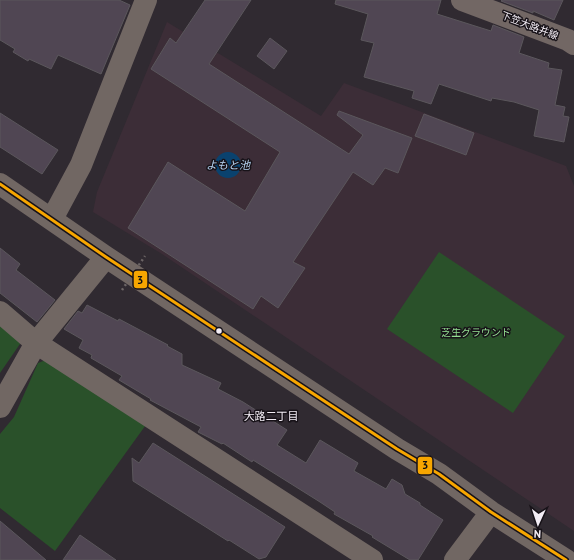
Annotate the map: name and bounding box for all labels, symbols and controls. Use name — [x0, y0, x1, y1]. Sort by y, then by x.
street label: 下笠大路井線 — [499, 9, 560, 42]
water label: よもと池 — [206, 158, 251, 172]
line badge: 3 — [133, 270, 148, 289]
text: 3 — [137, 273, 143, 287]
unlabelled marker — [214, 326, 224, 336]
park label: 芝生グラウンド — [441, 326, 511, 339]
district label: 大路二丁目 — [244, 409, 299, 423]
line badge: 3 — [417, 456, 433, 475]
text: 3 — [422, 458, 428, 472]
north arrow — [518, 504, 558, 544]
text: N — [533, 527, 541, 541]

